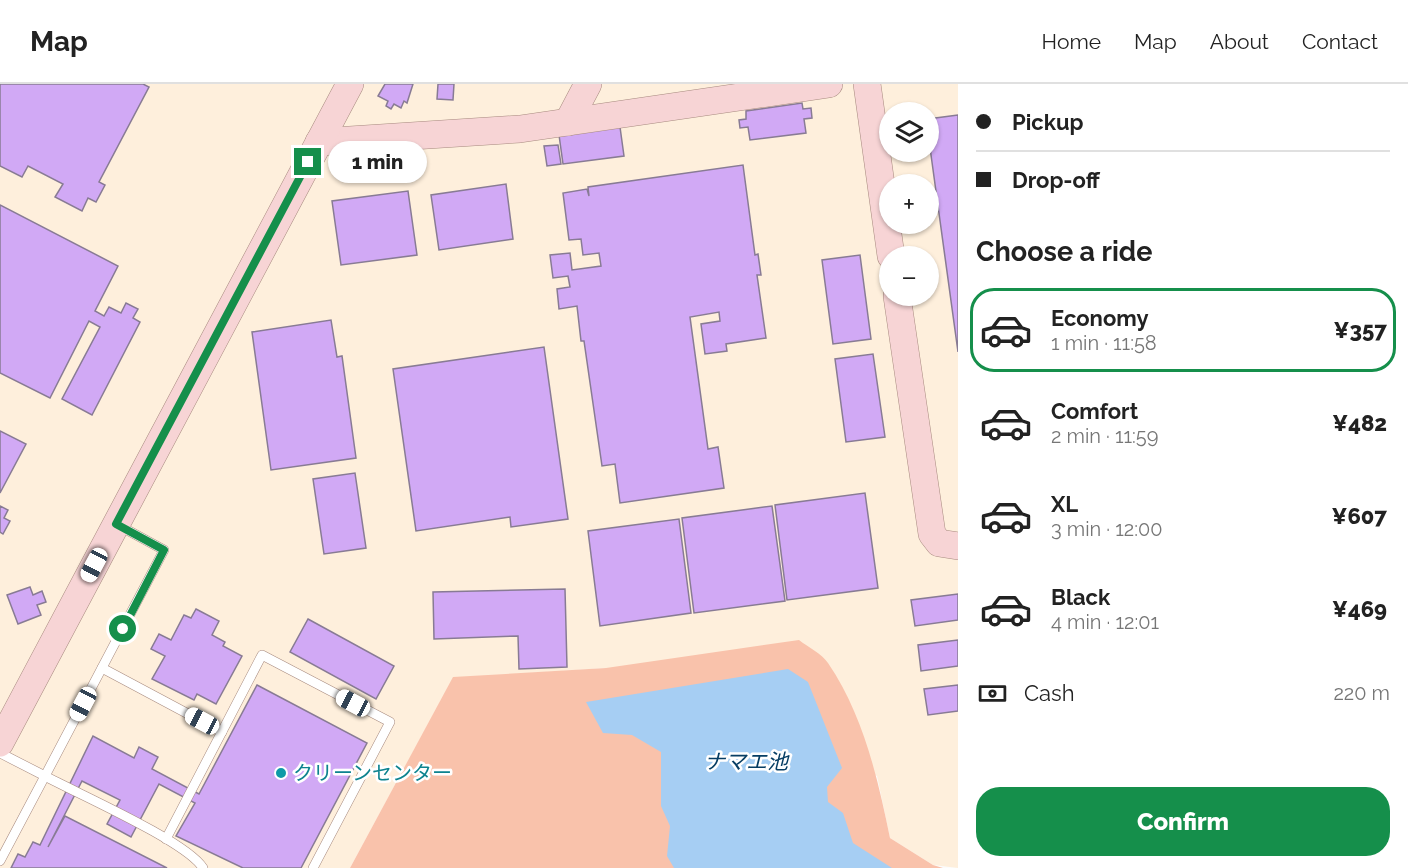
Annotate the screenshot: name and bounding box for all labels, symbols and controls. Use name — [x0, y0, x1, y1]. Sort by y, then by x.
text: Map — [30, 25, 88, 58]
text: Home — [1042, 29, 1101, 54]
text: Map — [1134, 29, 1177, 54]
text: About — [1210, 29, 1269, 54]
text: Contact — [1302, 29, 1378, 54]
map controls — [879, 102, 939, 306]
button: layers — [879, 102, 939, 162]
text: Pickup — [1012, 109, 1084, 135]
callout: 1 min — [329, 141, 428, 183]
route end — [294, 148, 321, 175]
text: 1 min — [352, 150, 403, 174]
text: Drop-off — [1012, 167, 1100, 193]
button: + — [879, 174, 939, 234]
text: Choose a ride — [976, 236, 1152, 267]
button: − — [879, 246, 939, 306]
icon: car — [979, 303, 1033, 357]
text: Economy — [1051, 305, 1149, 331]
text: ¥357 — [1334, 317, 1387, 343]
text: 1 min · 11:58 — [1051, 331, 1157, 355]
icon: car — [979, 396, 1033, 450]
text: Comfort — [1051, 398, 1138, 424]
text: ¥482 — [1332, 410, 1387, 436]
text: 2 min · 11:59 — [1051, 424, 1158, 448]
icon: car — [979, 489, 1033, 543]
text: XL — [1051, 491, 1078, 517]
text: ¥607 — [1331, 503, 1387, 529]
text: 3 min · 12:00 — [1051, 517, 1162, 541]
car — [78, 545, 110, 585]
icon: car — [979, 582, 1033, 636]
text: Black — [1051, 584, 1110, 610]
text: ¥469 — [1332, 596, 1387, 622]
text: 4 min · 12:01 — [1051, 610, 1159, 634]
route start — [109, 615, 136, 642]
icon: cash — [976, 677, 1009, 710]
text: Cash — [1024, 680, 1075, 706]
text: 220 m — [1333, 681, 1390, 705]
car — [67, 684, 99, 724]
car — [333, 687, 373, 719]
car — [182, 705, 222, 737]
water label: ナマエ池 — [704, 749, 790, 774]
place label: クリーンセンター — [293, 761, 452, 785]
marker: クリーンセンター — [274, 766, 288, 780]
button: Confirm — [976, 787, 1390, 856]

